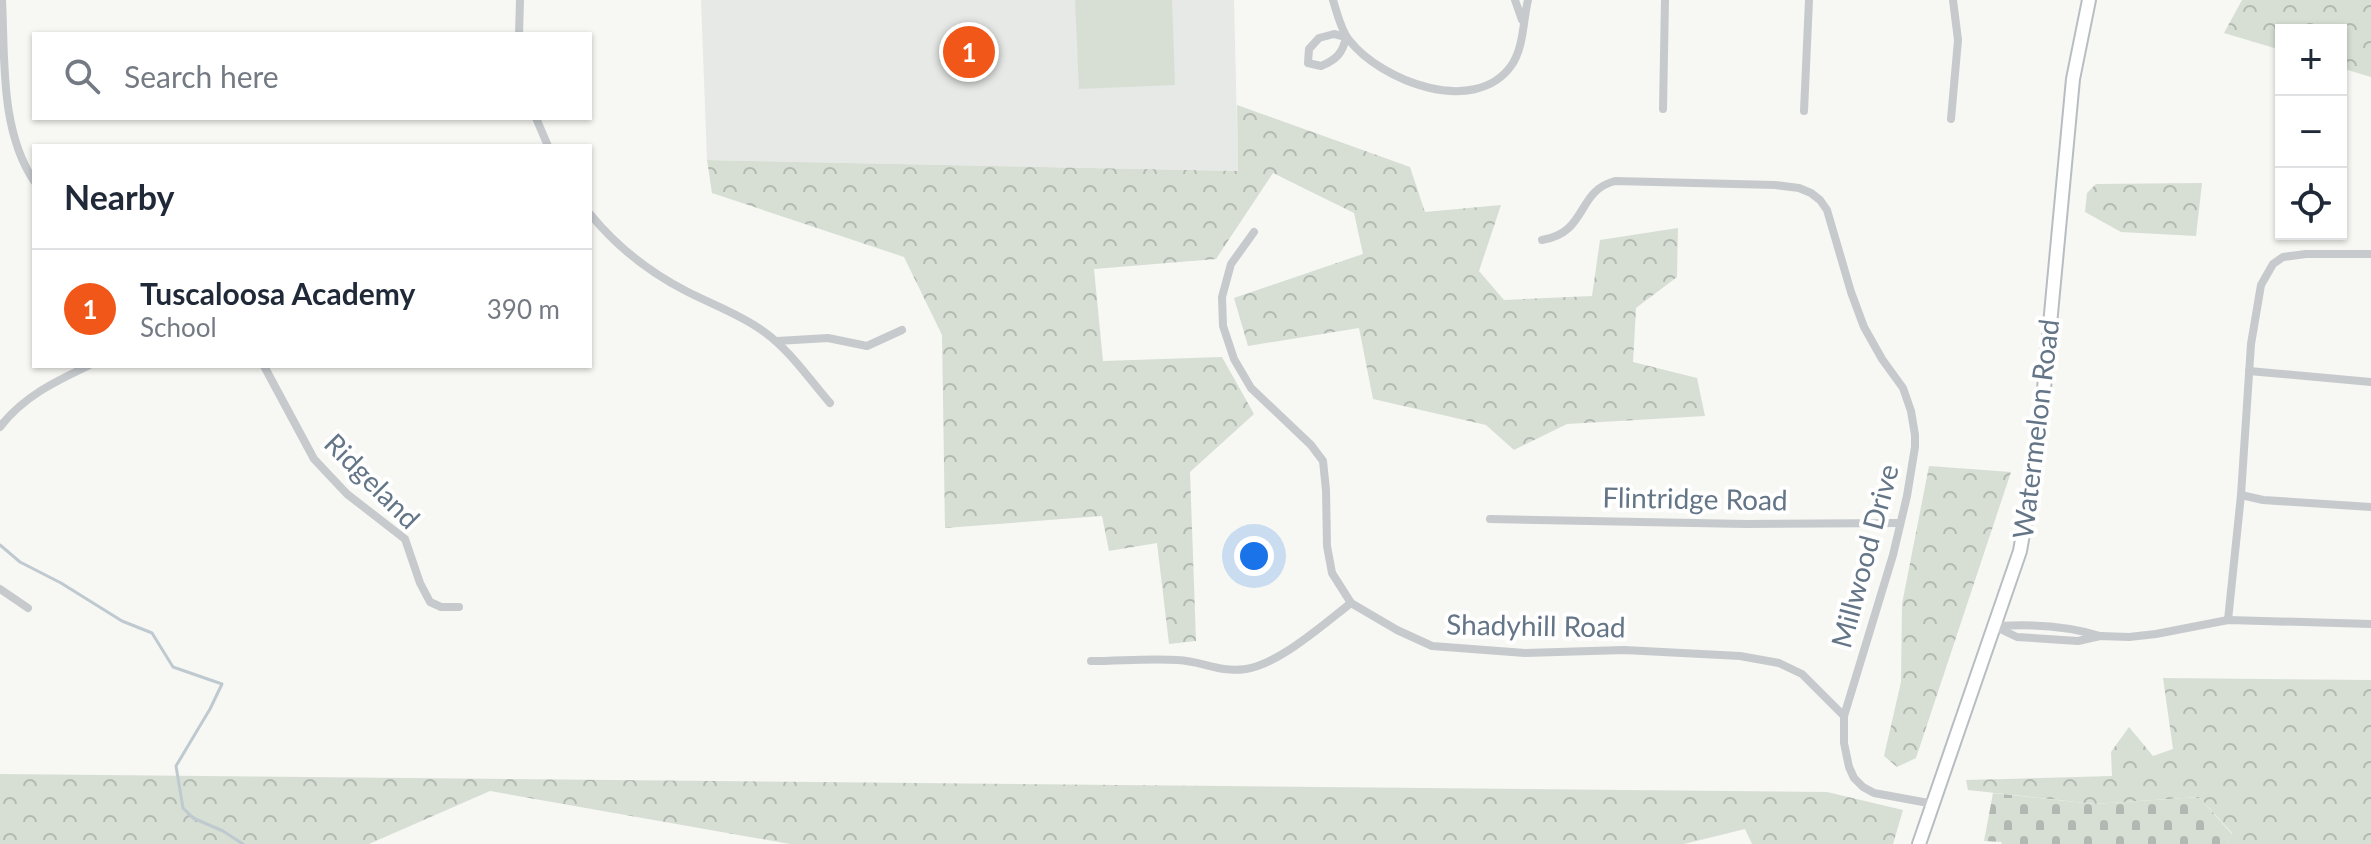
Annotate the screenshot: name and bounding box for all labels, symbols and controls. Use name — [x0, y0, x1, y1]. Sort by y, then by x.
pin: 1 — [943, 22, 995, 82]
map controls — [2275, 24, 2347, 240]
button: + — [2275, 24, 2347, 96]
search box — [32, 32, 592, 120]
icon: search — [60, 54, 104, 98]
text: Search here — [124, 58, 279, 94]
button: − — [2275, 96, 2347, 168]
button: locate — [2275, 168, 2347, 240]
text: Nearby — [64, 176, 175, 217]
text: Tuscaloosa Academy — [140, 275, 415, 311]
text: 1 — [82, 293, 98, 325]
text: 390 m — [487, 293, 560, 325]
text: School — [140, 311, 217, 343]
street label: Watermelon Road — [2005, 317, 2065, 541]
street label: Ridgeland — [318, 426, 427, 535]
street label: Millwood Drive — [1823, 460, 1905, 651]
street label: Flintridge Road — [1602, 479, 1788, 517]
your location — [1234, 536, 1274, 576]
street label: Shadyhill Road — [1446, 606, 1626, 644]

